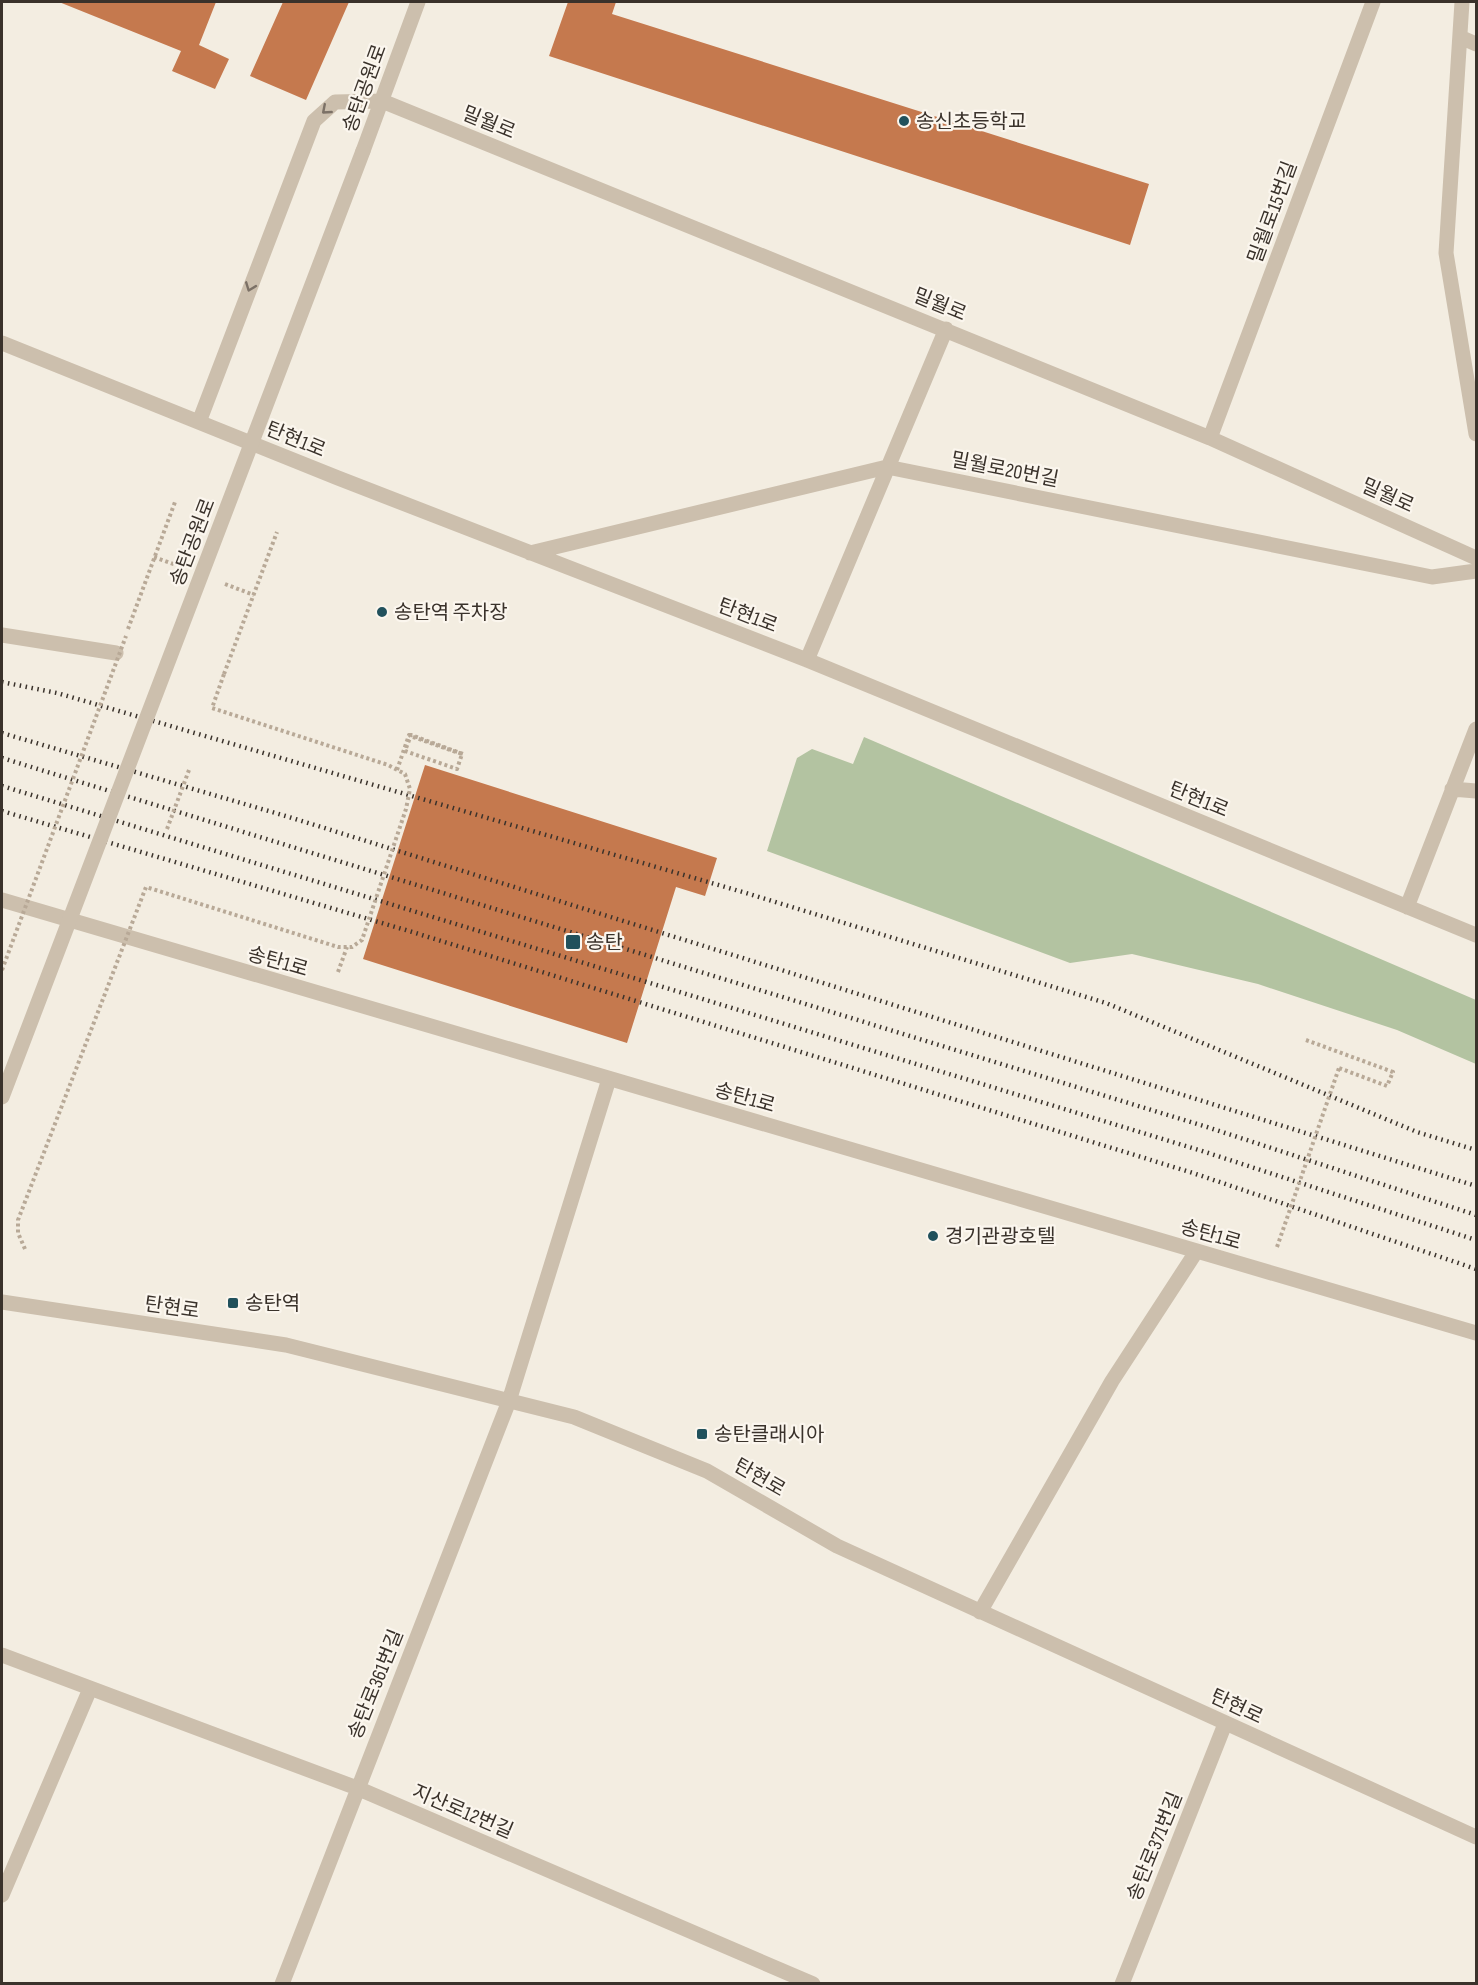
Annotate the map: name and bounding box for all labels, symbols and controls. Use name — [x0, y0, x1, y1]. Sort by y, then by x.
street label: 송탄공원로 — [338, 41, 392, 136]
street label: 밀월로 — [459, 101, 519, 144]
one-way arrow — [322, 102, 333, 113]
place label: 송신초등학교 — [916, 110, 1026, 134]
marker: 송신초등학교 — [897, 114, 911, 128]
street label: 밀월로15번길 — [1243, 158, 1303, 267]
one-way arrow — [245, 281, 257, 292]
street label: 밀월로 — [910, 283, 970, 326]
street label: 탄현1로 — [262, 417, 329, 463]
street label: 밀월로20번길 — [949, 448, 1061, 492]
street label: 밀월로 — [1357, 474, 1418, 518]
street label: 송탄공원로 — [165, 495, 221, 590]
street label: 탄현1로 — [714, 594, 781, 638]
place label: 송탄역 주차장 — [394, 601, 508, 625]
marker: 송탄역 주차장 — [375, 605, 389, 619]
street label: 탄현1로 — [1165, 777, 1232, 823]
place label: 송탄 — [586, 931, 623, 955]
marker: 송탄 — [564, 933, 582, 951]
street label: 송탄1로 — [245, 942, 311, 982]
street label: 송탄1로 — [712, 1078, 778, 1118]
street label: 송탄1로 — [1178, 1215, 1244, 1255]
place label: 경기관광호텔 — [945, 1225, 1055, 1249]
marker: 경기관광호텔 — [926, 1229, 940, 1243]
street label: 탄현로 — [143, 1292, 201, 1324]
place label: 송탄역 — [245, 1292, 300, 1316]
marker: 송탄역 — [226, 1296, 240, 1310]
place label: 송탄클래시아 — [714, 1423, 824, 1447]
marker: 송탄클래시아 — [695, 1427, 709, 1441]
street label: 탄현로 — [730, 1454, 789, 1502]
street label: 송탄로361번길 — [343, 1626, 409, 1743]
street label: 탄현로 — [1206, 1684, 1267, 1729]
street label: 지산로12번길 — [408, 1780, 517, 1844]
street label: 송탄로371번길 — [1122, 1788, 1188, 1904]

